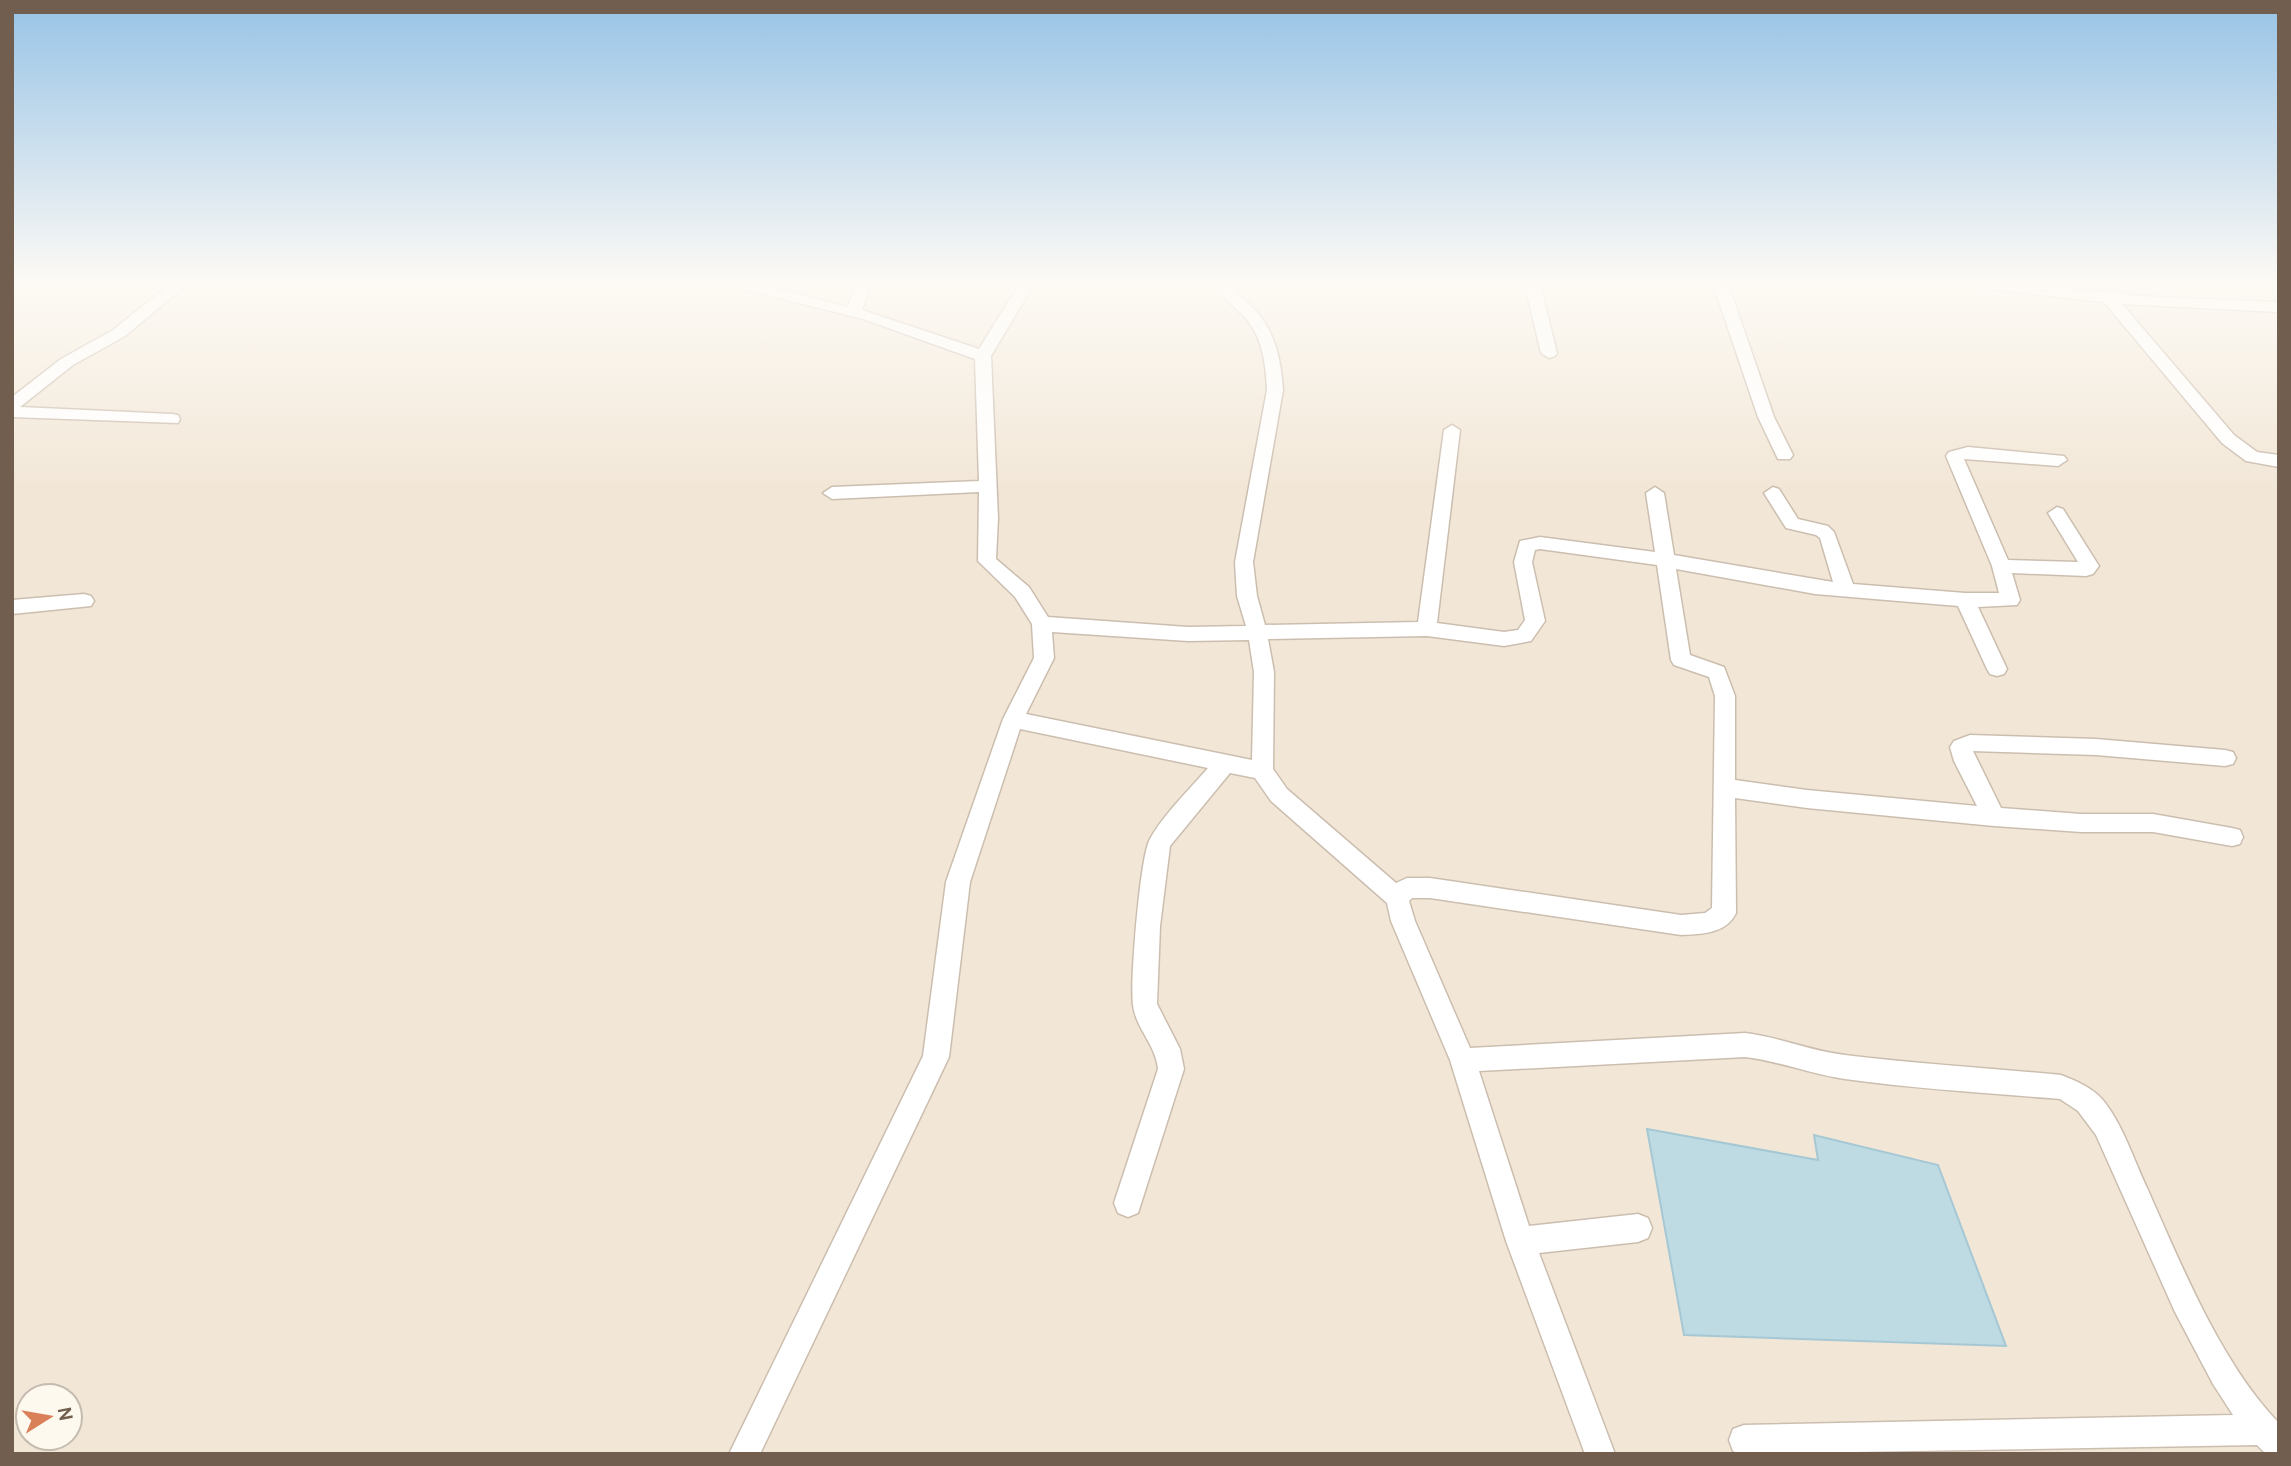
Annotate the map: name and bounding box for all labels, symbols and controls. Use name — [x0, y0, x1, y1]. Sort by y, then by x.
north arrow — [14, 1382, 84, 1452]
text: N — [53, 1405, 78, 1423]

